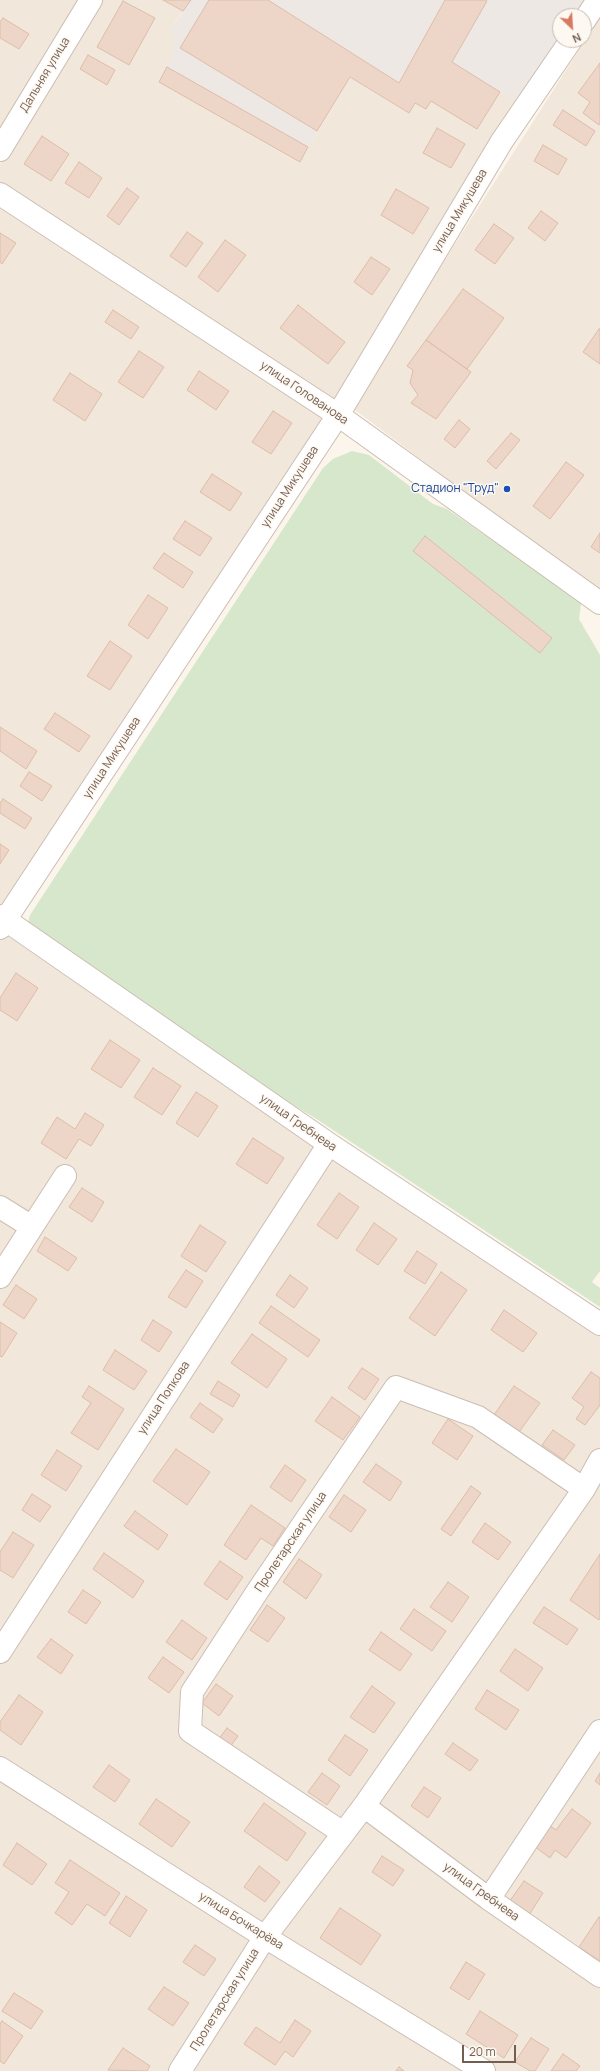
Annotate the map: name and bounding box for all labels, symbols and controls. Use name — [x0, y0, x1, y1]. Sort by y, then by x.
north arrow — [552, 8, 592, 48]
text: N — [570, 30, 584, 47]
street label: Дальняя улица — [17, 35, 73, 115]
street label: улица Микушева — [429, 167, 491, 255]
street label: улица Голованова — [257, 358, 351, 428]
street label: улица Микушева — [258, 443, 322, 531]
place label: Стадион "Труд" — [411, 482, 499, 496]
marker: Стадион "Труд" — [502, 484, 512, 494]
street label: улица Микушева — [80, 714, 144, 802]
street label: улица Гребнева — [257, 1091, 339, 1155]
street label: улица Попкова — [135, 1359, 193, 1437]
street label: Пролетарская улица — [252, 1489, 330, 1595]
street label: улица Гребнева — [440, 1860, 522, 1924]
street label: улица Бочкарёва — [196, 1889, 286, 1953]
street label: Пролетарская улица — [188, 1946, 262, 2054]
scale bar — [464, 2037, 518, 2063]
text: 20 m — [469, 2043, 496, 2060]

